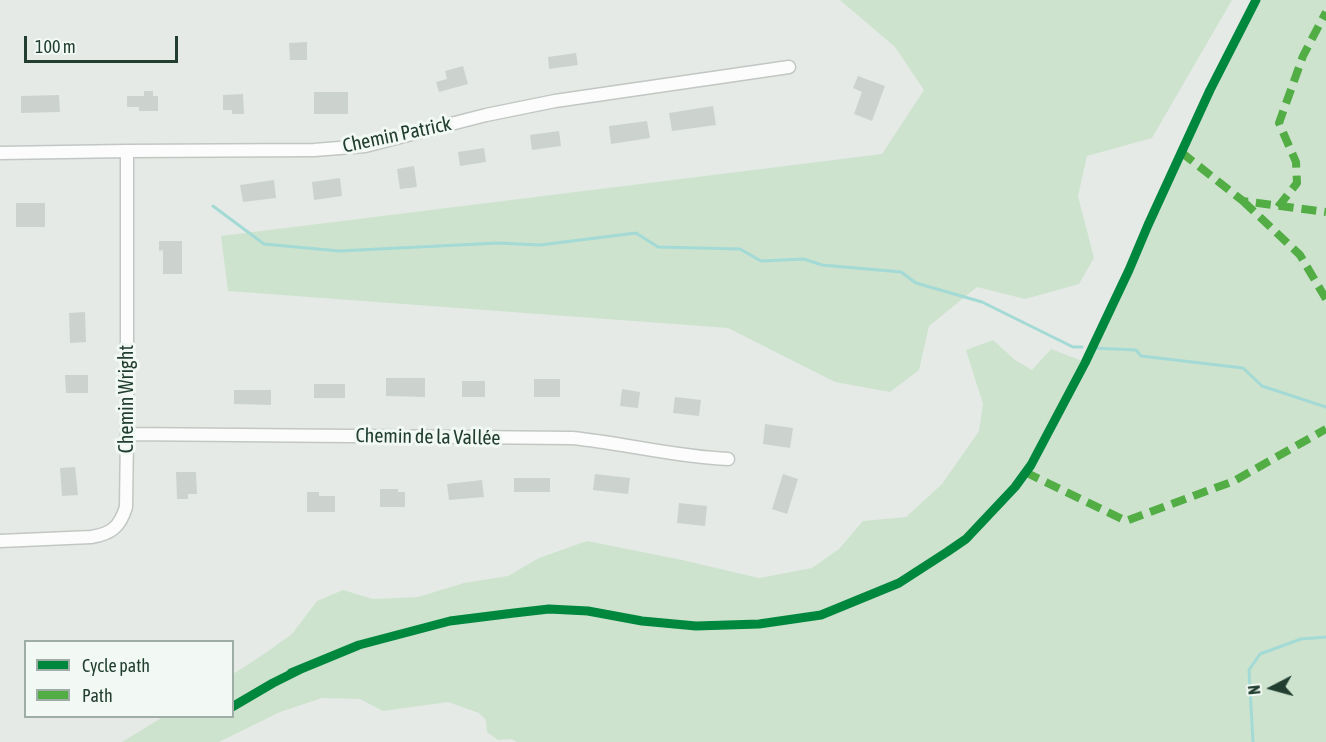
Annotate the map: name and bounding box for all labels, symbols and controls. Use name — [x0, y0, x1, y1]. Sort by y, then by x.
scale bar — [27, 24, 182, 62]
text: 100 m — [35, 36, 76, 57]
street label: Chemin Patrick — [341, 112, 453, 158]
street label: Chemin Wright — [115, 345, 139, 453]
street label: Chemin de la Vallée — [355, 424, 501, 450]
legend — [24, 640, 234, 718]
text: Cycle path — [82, 655, 150, 676]
north arrow — [1242, 658, 1302, 718]
text: N — [1245, 684, 1264, 696]
text: Path — [82, 685, 113, 706]

